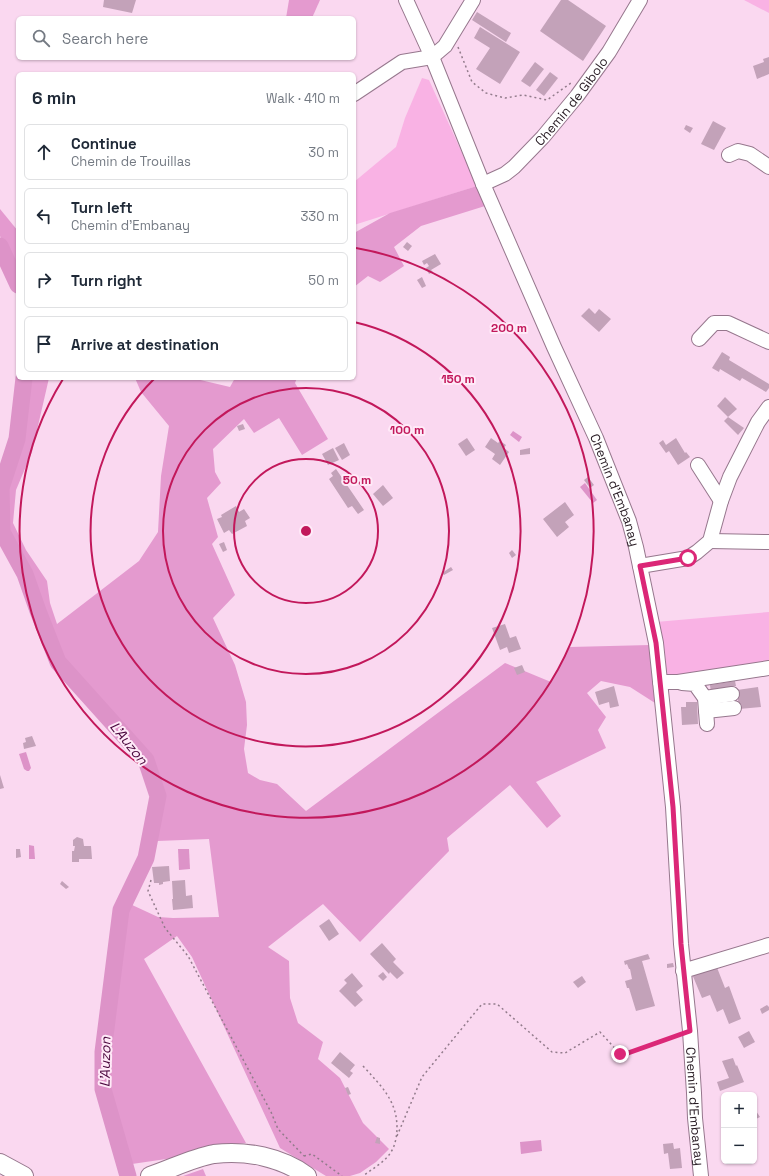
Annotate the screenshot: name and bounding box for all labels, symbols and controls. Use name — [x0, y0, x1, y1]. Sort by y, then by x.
search box — [16, 16, 356, 60]
icon: search — [30, 27, 52, 49]
text: Search here — [62, 29, 148, 48]
street label: Chemin de Gibolo — [531, 53, 611, 149]
text: 6 min — [32, 87, 76, 109]
text: Walk · 410 m — [266, 90, 340, 107]
text: Continue — [71, 134, 137, 153]
icon: ahead — [33, 141, 55, 163]
text: 30 m — [308, 144, 339, 161]
text: Chemin de Trouillas — [71, 153, 191, 170]
text: Turn left — [71, 198, 133, 217]
icon: left — [33, 205, 55, 227]
text: 330 m — [300, 208, 339, 225]
text: Chemin d'Embanay — [71, 217, 190, 234]
icon: right — [33, 269, 55, 291]
text: Turn right — [71, 271, 142, 290]
text: 50 m — [308, 272, 339, 289]
text: 200 m — [491, 320, 527, 336]
icon: arrive — [33, 333, 55, 355]
text: Arrive at destination — [71, 335, 219, 354]
text: 150 m — [441, 371, 475, 387]
text: 100 m — [390, 422, 424, 438]
street label: Chemin d'Embanay — [587, 431, 644, 548]
text: 50 m — [343, 472, 371, 488]
centre of rings — [299, 524, 313, 538]
route start — [679, 549, 697, 567]
water label: L'Auzon — [106, 718, 152, 768]
water label: L'Auzon — [96, 1036, 114, 1087]
route end — [611, 1045, 629, 1063]
street label: Chemin d'Embanay — [683, 1046, 708, 1167]
map controls — [721, 1092, 757, 1164]
button: + — [721, 1092, 757, 1128]
button: − — [721, 1128, 757, 1164]

